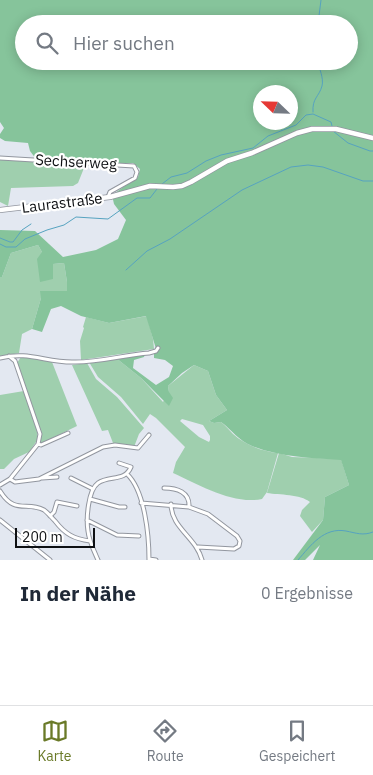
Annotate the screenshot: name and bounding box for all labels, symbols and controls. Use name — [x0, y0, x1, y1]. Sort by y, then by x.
search box — [15, 15, 358, 70]
icon: search — [33, 29, 61, 57]
text: Hier suchen — [73, 31, 175, 55]
north arrow — [253, 85, 298, 130]
street label: Sechserweg — [35, 150, 117, 173]
street label: Laurastraße — [20, 188, 103, 217]
scale bar — [15, 525, 95, 548]
text: 200 m — [22, 528, 63, 546]
text: In der Nähe — [20, 579, 136, 607]
text: 0 Ergebnisse — [261, 583, 353, 603]
tab: Karte — [38, 717, 72, 765]
tab: Route — [147, 717, 184, 765]
tab: Gespeichert — [259, 717, 335, 765]

